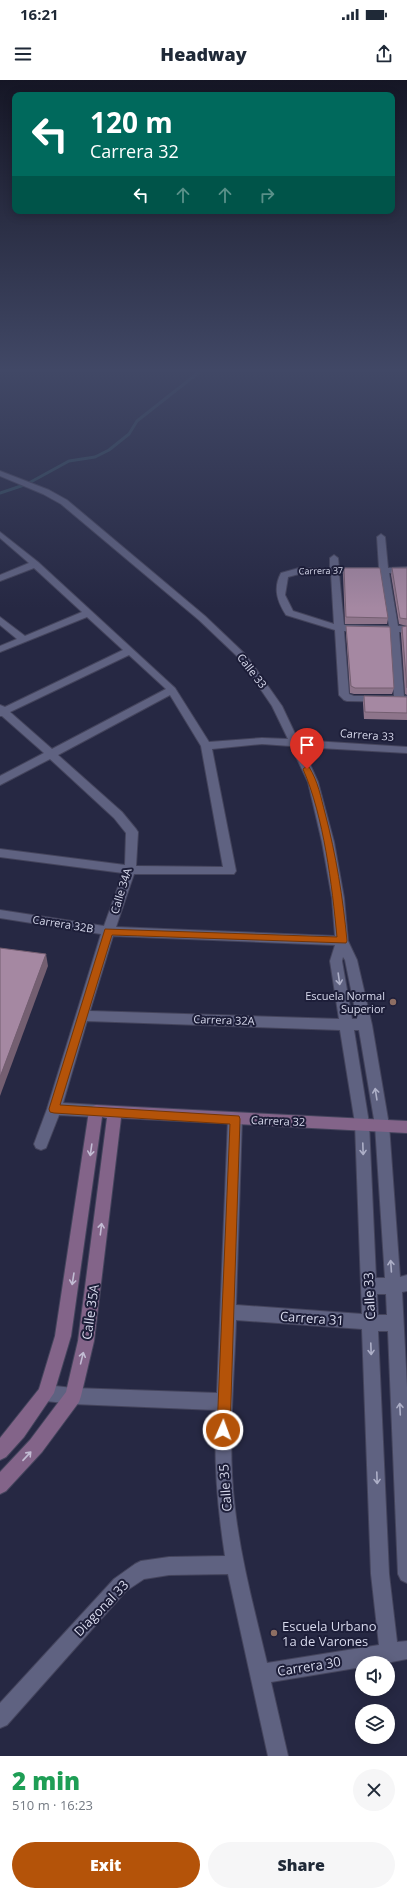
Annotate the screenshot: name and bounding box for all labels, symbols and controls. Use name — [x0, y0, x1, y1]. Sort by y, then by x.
text: 16:21 — [20, 4, 59, 24]
text: Headway — [160, 42, 247, 66]
icon: menu — [12, 43, 34, 65]
icon: share — [373, 43, 395, 65]
text: 120 m — [90, 103, 173, 141]
icon: left — [24, 108, 76, 160]
text: Carrera 32 — [90, 139, 179, 163]
icon: left — [130, 184, 152, 206]
icon: ahead — [172, 184, 194, 206]
icon: ahead — [214, 184, 236, 206]
icon: right — [256, 184, 278, 206]
street label: Carrera 37 — [299, 564, 343, 577]
street label: Calle 33 — [234, 650, 271, 691]
street label: Carrera 33 — [339, 725, 395, 744]
pin — [290, 728, 324, 769]
icon: arrive — [296, 734, 318, 756]
street label: Calle 34A — [106, 866, 135, 916]
street label: Carrera 32B — [32, 911, 95, 936]
one-way arrow — [335, 972, 343, 985]
place label: Escuela Normal Superior — [305, 988, 385, 1016]
marker: Escuela Normal Superior — [388, 997, 398, 1007]
street label: Carrera 32A — [193, 1011, 255, 1028]
one-way arrow — [372, 1088, 380, 1101]
street label: Carrera 32 — [251, 1112, 305, 1129]
one-way arrow — [359, 1142, 366, 1155]
one-way arrow — [87, 1143, 95, 1156]
one-way arrow — [97, 1223, 104, 1236]
one-way arrow — [388, 1260, 395, 1273]
one-way arrow — [68, 1272, 76, 1285]
street label: Calle 33 — [359, 1272, 379, 1320]
street label: Calle 35A — [77, 1282, 103, 1341]
street label: Carrera 31 — [279, 1307, 345, 1329]
one-way arrow — [368, 1342, 375, 1355]
one-way arrow — [79, 1352, 86, 1365]
one-way arrow — [396, 1403, 403, 1416]
position arrow — [202, 1409, 244, 1451]
one-way arrow — [22, 1451, 32, 1461]
street label: Calle 35 — [214, 1464, 236, 1512]
one-way arrow — [373, 1471, 380, 1484]
street label: Diagonal 33 — [70, 1576, 132, 1640]
place label: Escuela Urbano 1a de Varones — [282, 1617, 377, 1650]
marker: Escuela Urbano 1a de Varones — [269, 1628, 279, 1638]
street label: Carrera 30 — [276, 1652, 342, 1680]
map controls — [355, 1656, 395, 1744]
button: sound — [355, 1656, 395, 1696]
button: layers — [355, 1704, 395, 1744]
text: 2 min — [12, 1764, 80, 1797]
button: close — [353, 1769, 395, 1811]
text: 510 m · 16:23 — [12, 1796, 93, 1814]
button: Exit — [12, 1842, 200, 1888]
button: Share — [208, 1842, 395, 1888]

